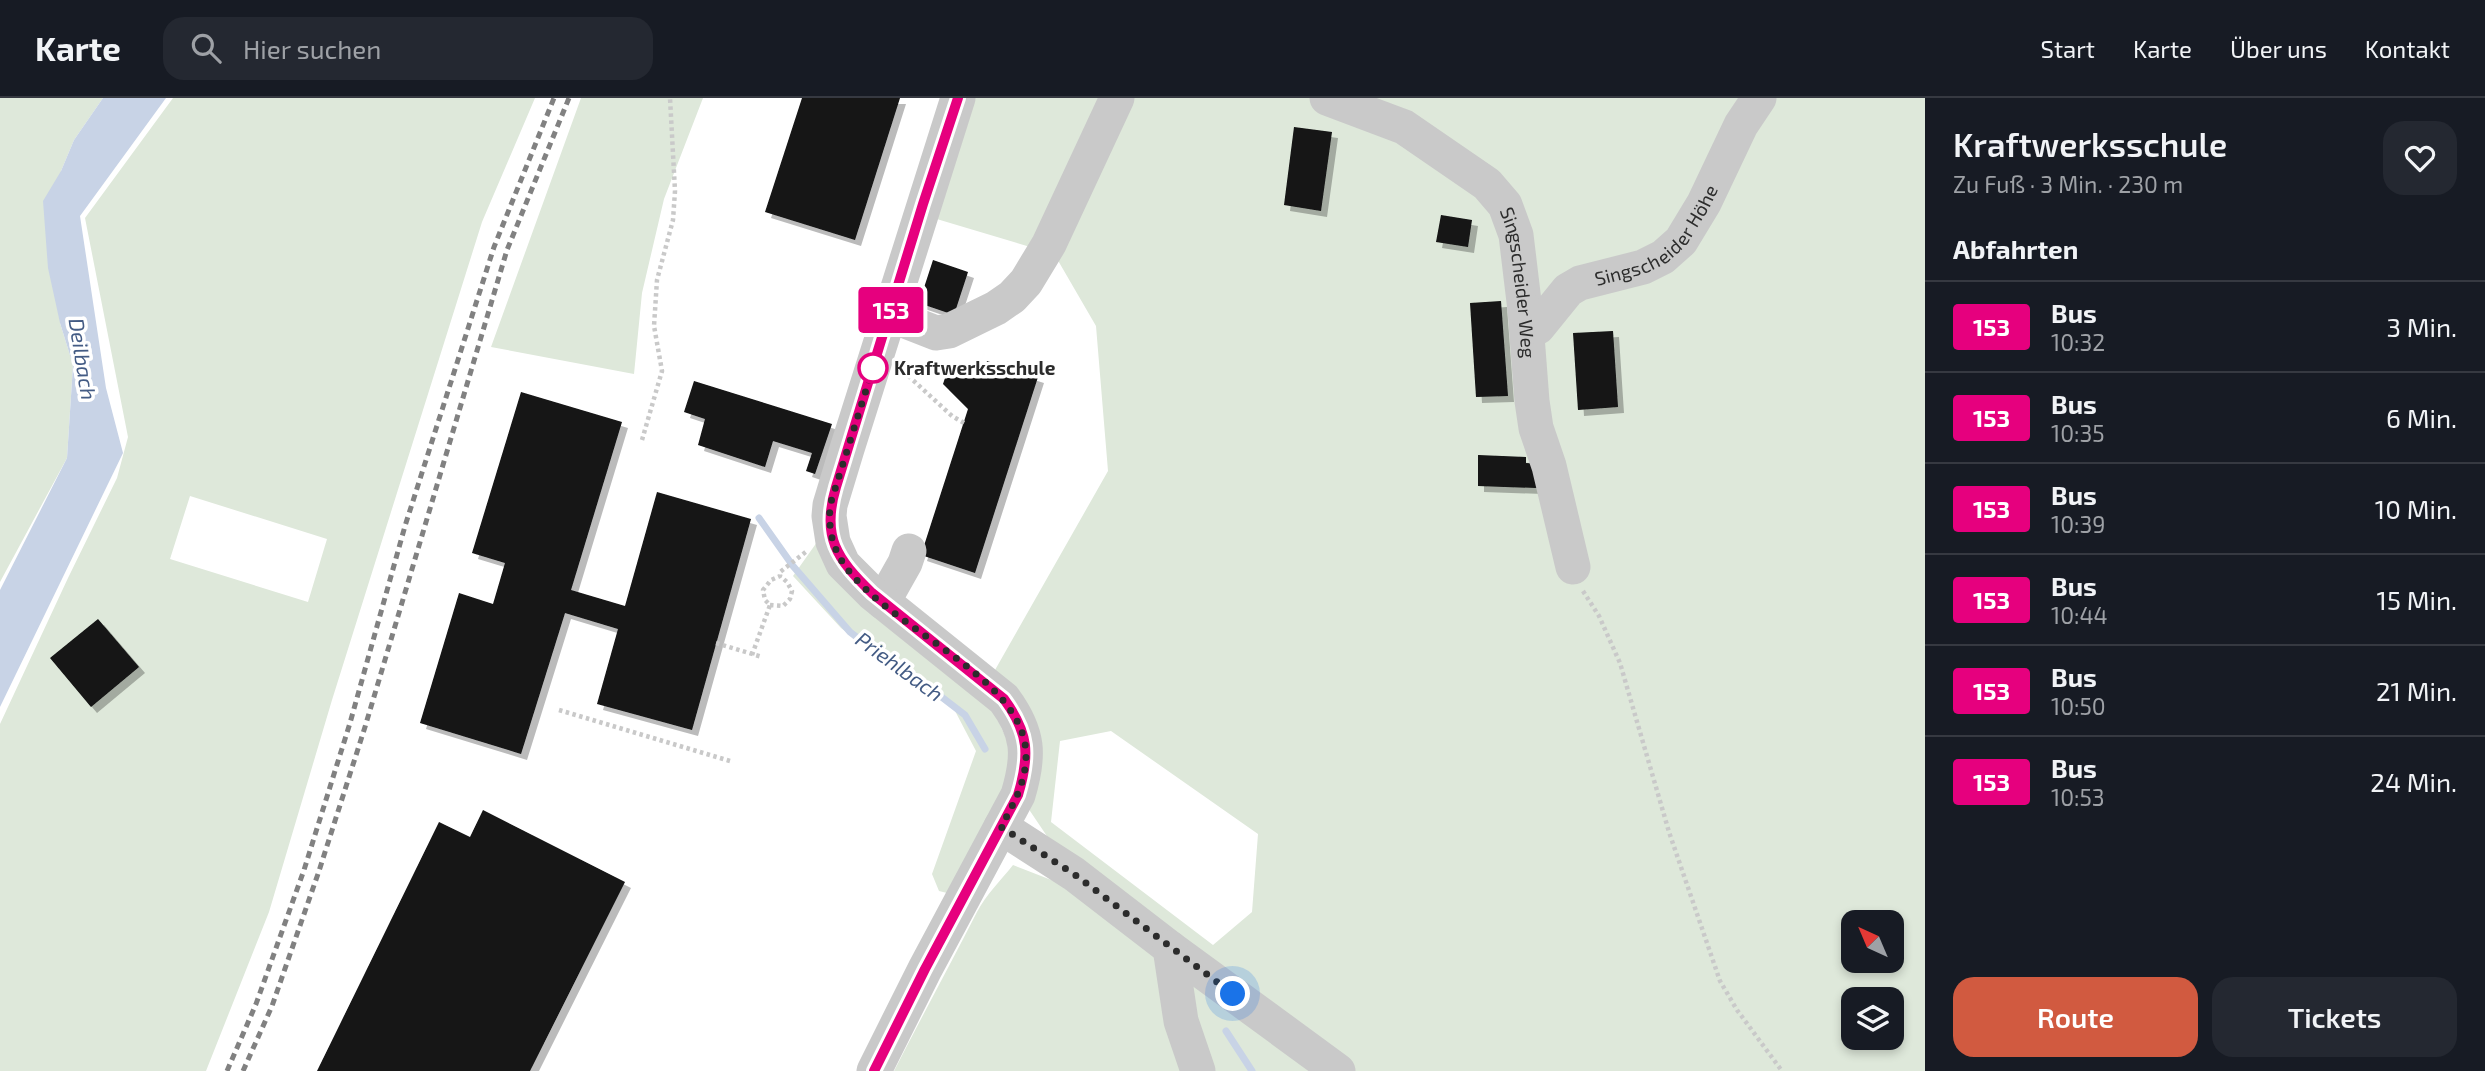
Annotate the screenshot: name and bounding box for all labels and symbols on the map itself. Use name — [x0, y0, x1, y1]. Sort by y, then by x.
street label: Singscheider Höhe — [1592, 181, 1722, 290]
street label: Singscheider Weg — [1496, 204, 1541, 359]
line badge: 153 — [851, 287, 931, 333]
water label: Deilbach — [65, 316, 102, 402]
marker: Kraftwerksschule — [858, 353, 888, 383]
place label: Kraftwerksschule — [894, 356, 1056, 379]
water label: Priehlbach — [851, 626, 948, 706]
north arrow — [1841, 910, 1904, 973]
your location — [1215, 976, 1250, 1011]

